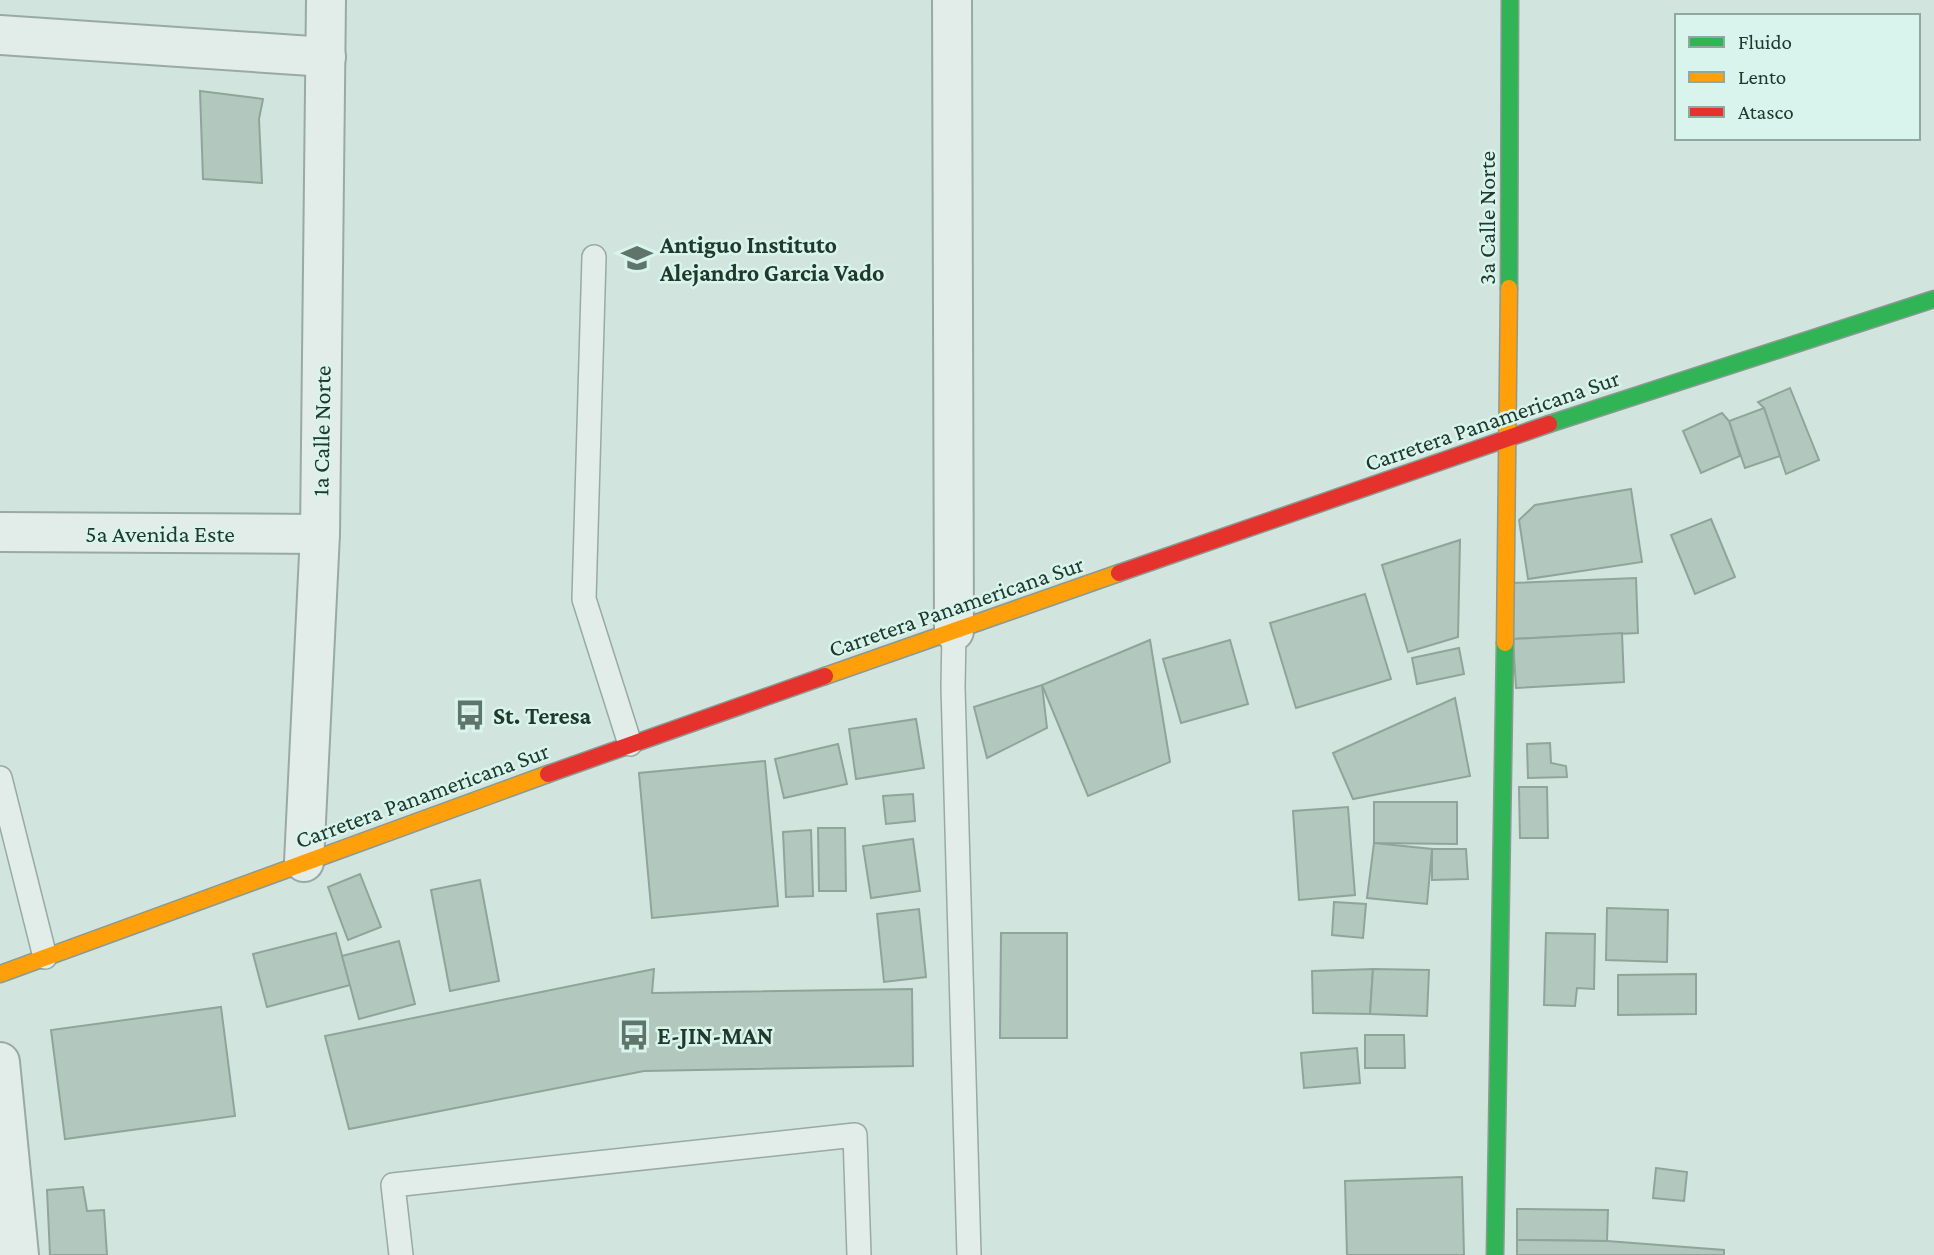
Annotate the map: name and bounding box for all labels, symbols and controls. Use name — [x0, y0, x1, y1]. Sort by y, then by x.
legend — [1675, 14, 1920, 140]
text: Fluido — [1738, 30, 1792, 54]
text: Lento — [1738, 65, 1786, 89]
text: Atasco — [1738, 100, 1794, 124]
street label: 3a Calle Norte — [1473, 151, 1500, 285]
place label: Antiguo Instituto Alejandro Garcia Vado — [659, 231, 885, 287]
school or university icon: Antiguo Instituto Alejandro Garcia Vado — [620, 241, 654, 275]
street label: Carretera Panamericana Sur — [1361, 363, 1623, 476]
street label: 1a Calle Norte — [306, 365, 336, 497]
street label: 5a Avenida Este — [85, 520, 235, 547]
street label: Carretera Panamericana Sur — [825, 549, 1087, 662]
bus stop icon: St. Teresa — [453, 698, 487, 732]
place label: St. Teresa — [493, 702, 591, 729]
street label: Carretera Panamericana Sur — [292, 736, 553, 853]
bus stop icon: E-JIN-MAN — [617, 1018, 651, 1052]
place label: E-JIN-MAN — [657, 1022, 773, 1049]

